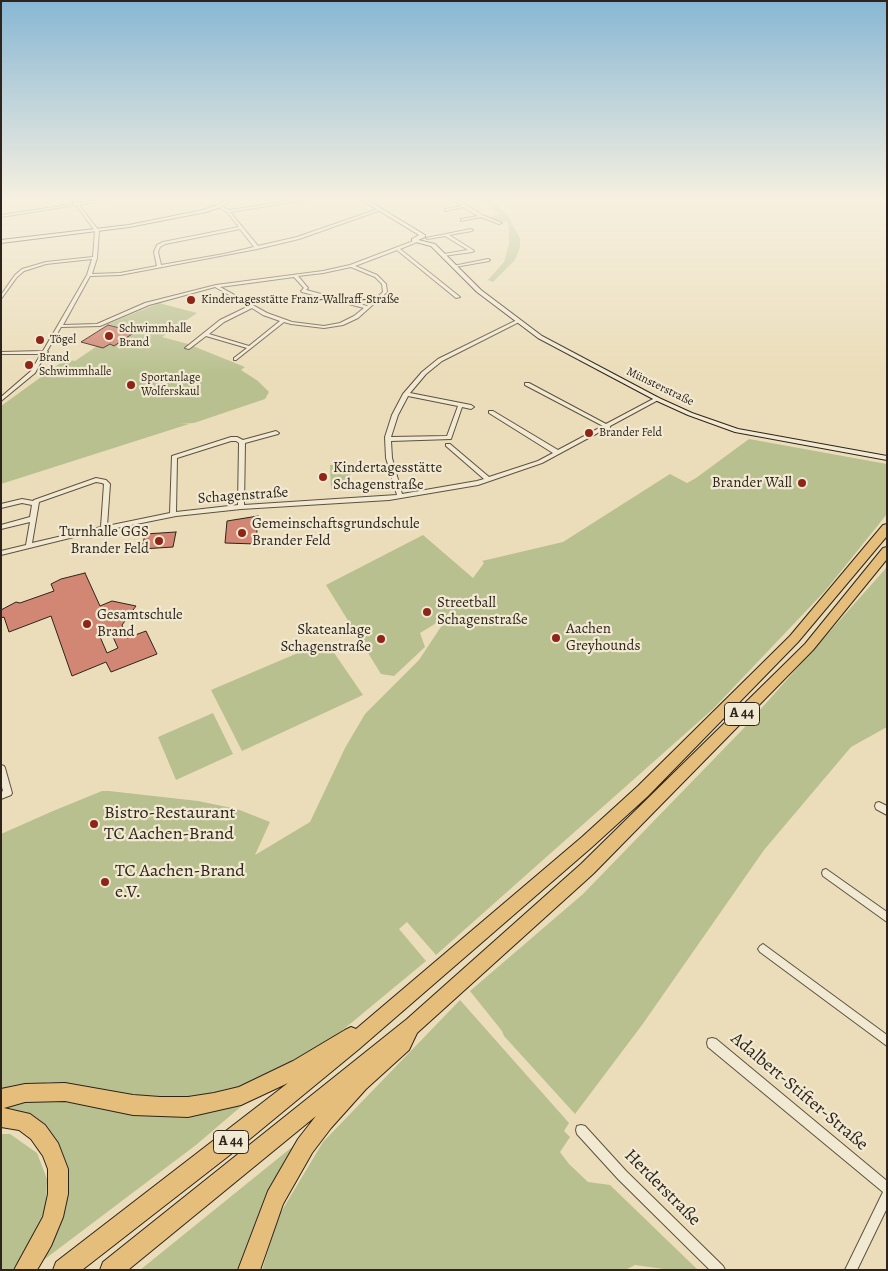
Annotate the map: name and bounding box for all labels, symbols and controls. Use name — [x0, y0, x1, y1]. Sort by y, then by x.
place label: Kindertagesstätte Franz-Wallraff-Straße — [201, 293, 399, 307]
marker: Kindertagesstätte Franz-Wallraff-Straße — [185, 294, 197, 306]
place label: Schwimmhalle Brand — [119, 322, 191, 350]
marker: Schwimmhalle Brand — [103, 330, 115, 342]
place label: Tögel — [50, 333, 76, 347]
marker: Tögel — [34, 334, 46, 346]
place label: Brand Schwimmhalle — [39, 351, 111, 379]
marker: Brand Schwimmhalle — [23, 359, 35, 371]
street label: Münsterstraße — [624, 365, 696, 409]
place label: Sportanlage Wolferskaul — [141, 371, 200, 399]
marker: Sportanlage Wolferskaul — [125, 379, 137, 391]
place label: Brander Feld — [599, 426, 662, 440]
marker: Brander Feld — [583, 427, 595, 439]
place label: Kindertagesstätte Schagenstraße — [333, 459, 442, 494]
marker: Kindertagesstätte Schagenstraße — [317, 471, 329, 483]
place label: Brander Wall — [712, 474, 792, 492]
marker: Brander Wall — [796, 477, 808, 489]
street label: Schagenstraße — [197, 484, 289, 508]
place label: Gemeinschaftsgrundschule Brander Feld — [252, 515, 420, 550]
place label: Turnhalle GGS Brander Feld — [59, 523, 149, 558]
marker: Gemeinschaftsgrundschule Brander Feld — [236, 527, 248, 539]
marker: Turnhalle GGS Brander Feld — [153, 535, 165, 547]
place label: Streetball Schagenstraße — [437, 594, 528, 629]
place label: Gesamtschule Brand — [97, 606, 183, 641]
marker: Streetball Schagenstraße — [421, 606, 433, 618]
marker: Gesamtschule Brand — [81, 618, 93, 630]
place label: Aachen Greyhounds — [566, 620, 641, 655]
place label: Skateanlage Schagenstraße — [280, 621, 371, 656]
marker: Aachen Greyhounds — [550, 632, 562, 644]
marker: Skateanlage Schagenstraße — [375, 633, 387, 645]
road number: A 44 — [724, 702, 760, 726]
place label: Bistro-Restaurant TC Aachen-Brand — [104, 803, 236, 846]
marker: Bistro-Restaurant TC Aachen-Brand — [88, 818, 100, 830]
place label: TC Aachen-Brand e.V. — [115, 861, 245, 904]
marker: TC Aachen-Brand e.V. — [99, 876, 111, 888]
street label: Adalbert-Stifter-Straße — [726, 1028, 872, 1156]
road number: A 44 — [214, 1130, 248, 1154]
street label: Herderstraße — [619, 1145, 705, 1231]

